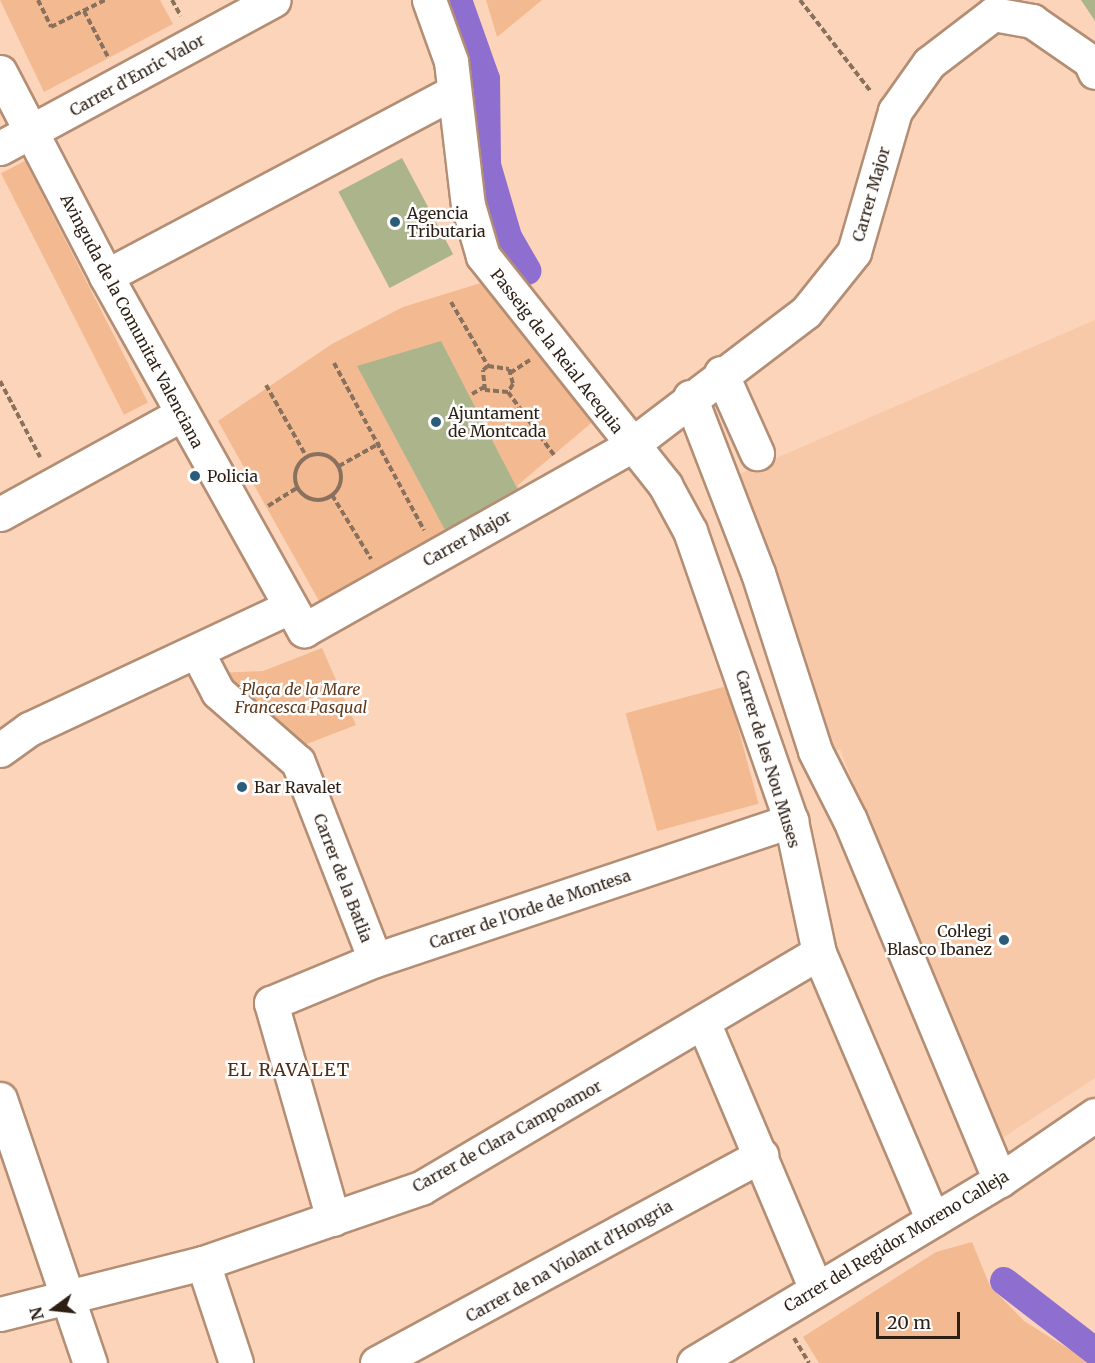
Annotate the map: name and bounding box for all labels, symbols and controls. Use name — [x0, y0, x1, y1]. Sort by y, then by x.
street label: Carrer d'Enric Valor — [66, 30, 208, 120]
street label: Carrer Major — [848, 144, 894, 244]
street label: Avinguda de la Comunitat Valenciana — [57, 191, 207, 451]
place label: Agencia Tributaria — [407, 203, 486, 241]
marker: Agencia Tributaria — [388, 215, 402, 229]
street label: Passeig de la Reial Acequia — [487, 265, 627, 437]
place label: Ajuntament de Montcada — [448, 403, 546, 441]
marker: Ajuntament de Montcada — [429, 415, 443, 429]
place label: Policia — [207, 466, 258, 486]
marker: Policia — [188, 469, 202, 483]
street label: Carrer Major — [419, 506, 515, 570]
street label: Carrer de les Nou Muses — [732, 668, 804, 850]
park label: Plaça de la Mare Francesca Pasqual — [235, 679, 367, 717]
place label: Bar Ravalet — [254, 777, 341, 797]
marker: Bar Ravalet — [235, 780, 249, 794]
street label: Carrer de la Batlia — [310, 811, 376, 945]
street label: Carrer de l'Orde de Montesa — [427, 865, 633, 953]
place label: Col·legi Blasco Ibanez — [887, 921, 992, 959]
marker: Col·legi Blasco Ibanez — [997, 933, 1011, 947]
district label: EL RAVALET — [227, 1059, 351, 1081]
street label: Carrer de Clara Campoamor — [409, 1076, 605, 1196]
street label: Carrer del Regidor Moreno Calleja — [780, 1166, 1012, 1316]
street label: Carrer de na Violant d'Hongria — [462, 1196, 676, 1326]
north arrow — [24, 1279, 84, 1339]
scale bar — [879, 1300, 963, 1338]
text: N — [25, 1305, 48, 1322]
text: 20 m — [887, 1311, 931, 1334]

